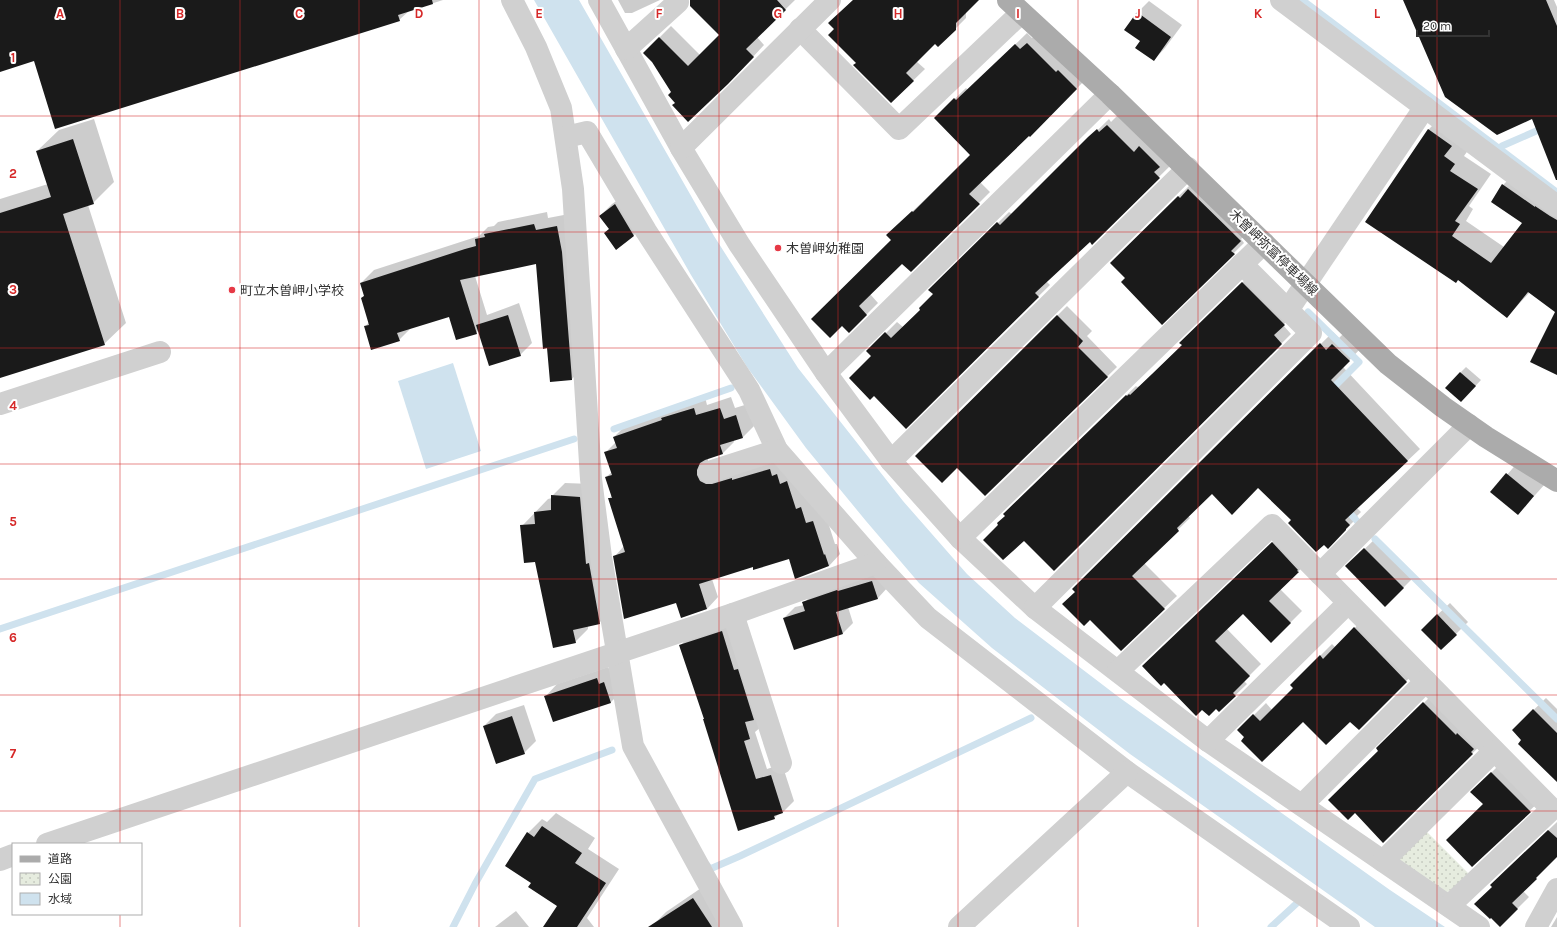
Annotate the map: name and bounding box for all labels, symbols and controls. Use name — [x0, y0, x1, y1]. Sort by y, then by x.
text: A — [56, 6, 64, 21]
text: B — [176, 6, 184, 21]
text: C — [295, 6, 303, 21]
text: D — [415, 6, 424, 21]
text: E — [535, 6, 543, 21]
text: F — [655, 6, 663, 21]
text: G — [774, 6, 782, 21]
text: H — [893, 6, 903, 21]
text: I — [1016, 6, 1020, 21]
text: J — [1135, 6, 1141, 21]
text: K — [1254, 6, 1263, 21]
text: L — [1374, 6, 1381, 21]
scale bar — [1417, 12, 1489, 38]
text: 20 m — [1423, 19, 1451, 33]
text: 1 — [11, 50, 15, 65]
text: 2 — [9, 166, 17, 181]
street label: 木曽岬弥富停車場線 — [1226, 206, 1321, 298]
place label: 木曽岬幼稚園 — [786, 241, 864, 256]
marker: 木曽岬幼稚園 — [773, 243, 783, 253]
text: 3 — [9, 282, 17, 297]
place label: 町立木曽岬小学校 — [240, 283, 344, 298]
marker: 町立木曽岬小学校 — [227, 285, 237, 295]
text: 4 — [9, 398, 17, 413]
text: 5 — [9, 514, 17, 529]
text: 6 — [9, 630, 17, 645]
text: 7 — [10, 746, 17, 761]
legend — [12, 843, 142, 915]
text: 道路 — [48, 852, 72, 866]
text: 公園 — [48, 872, 72, 886]
text: 水域 — [48, 892, 72, 906]

